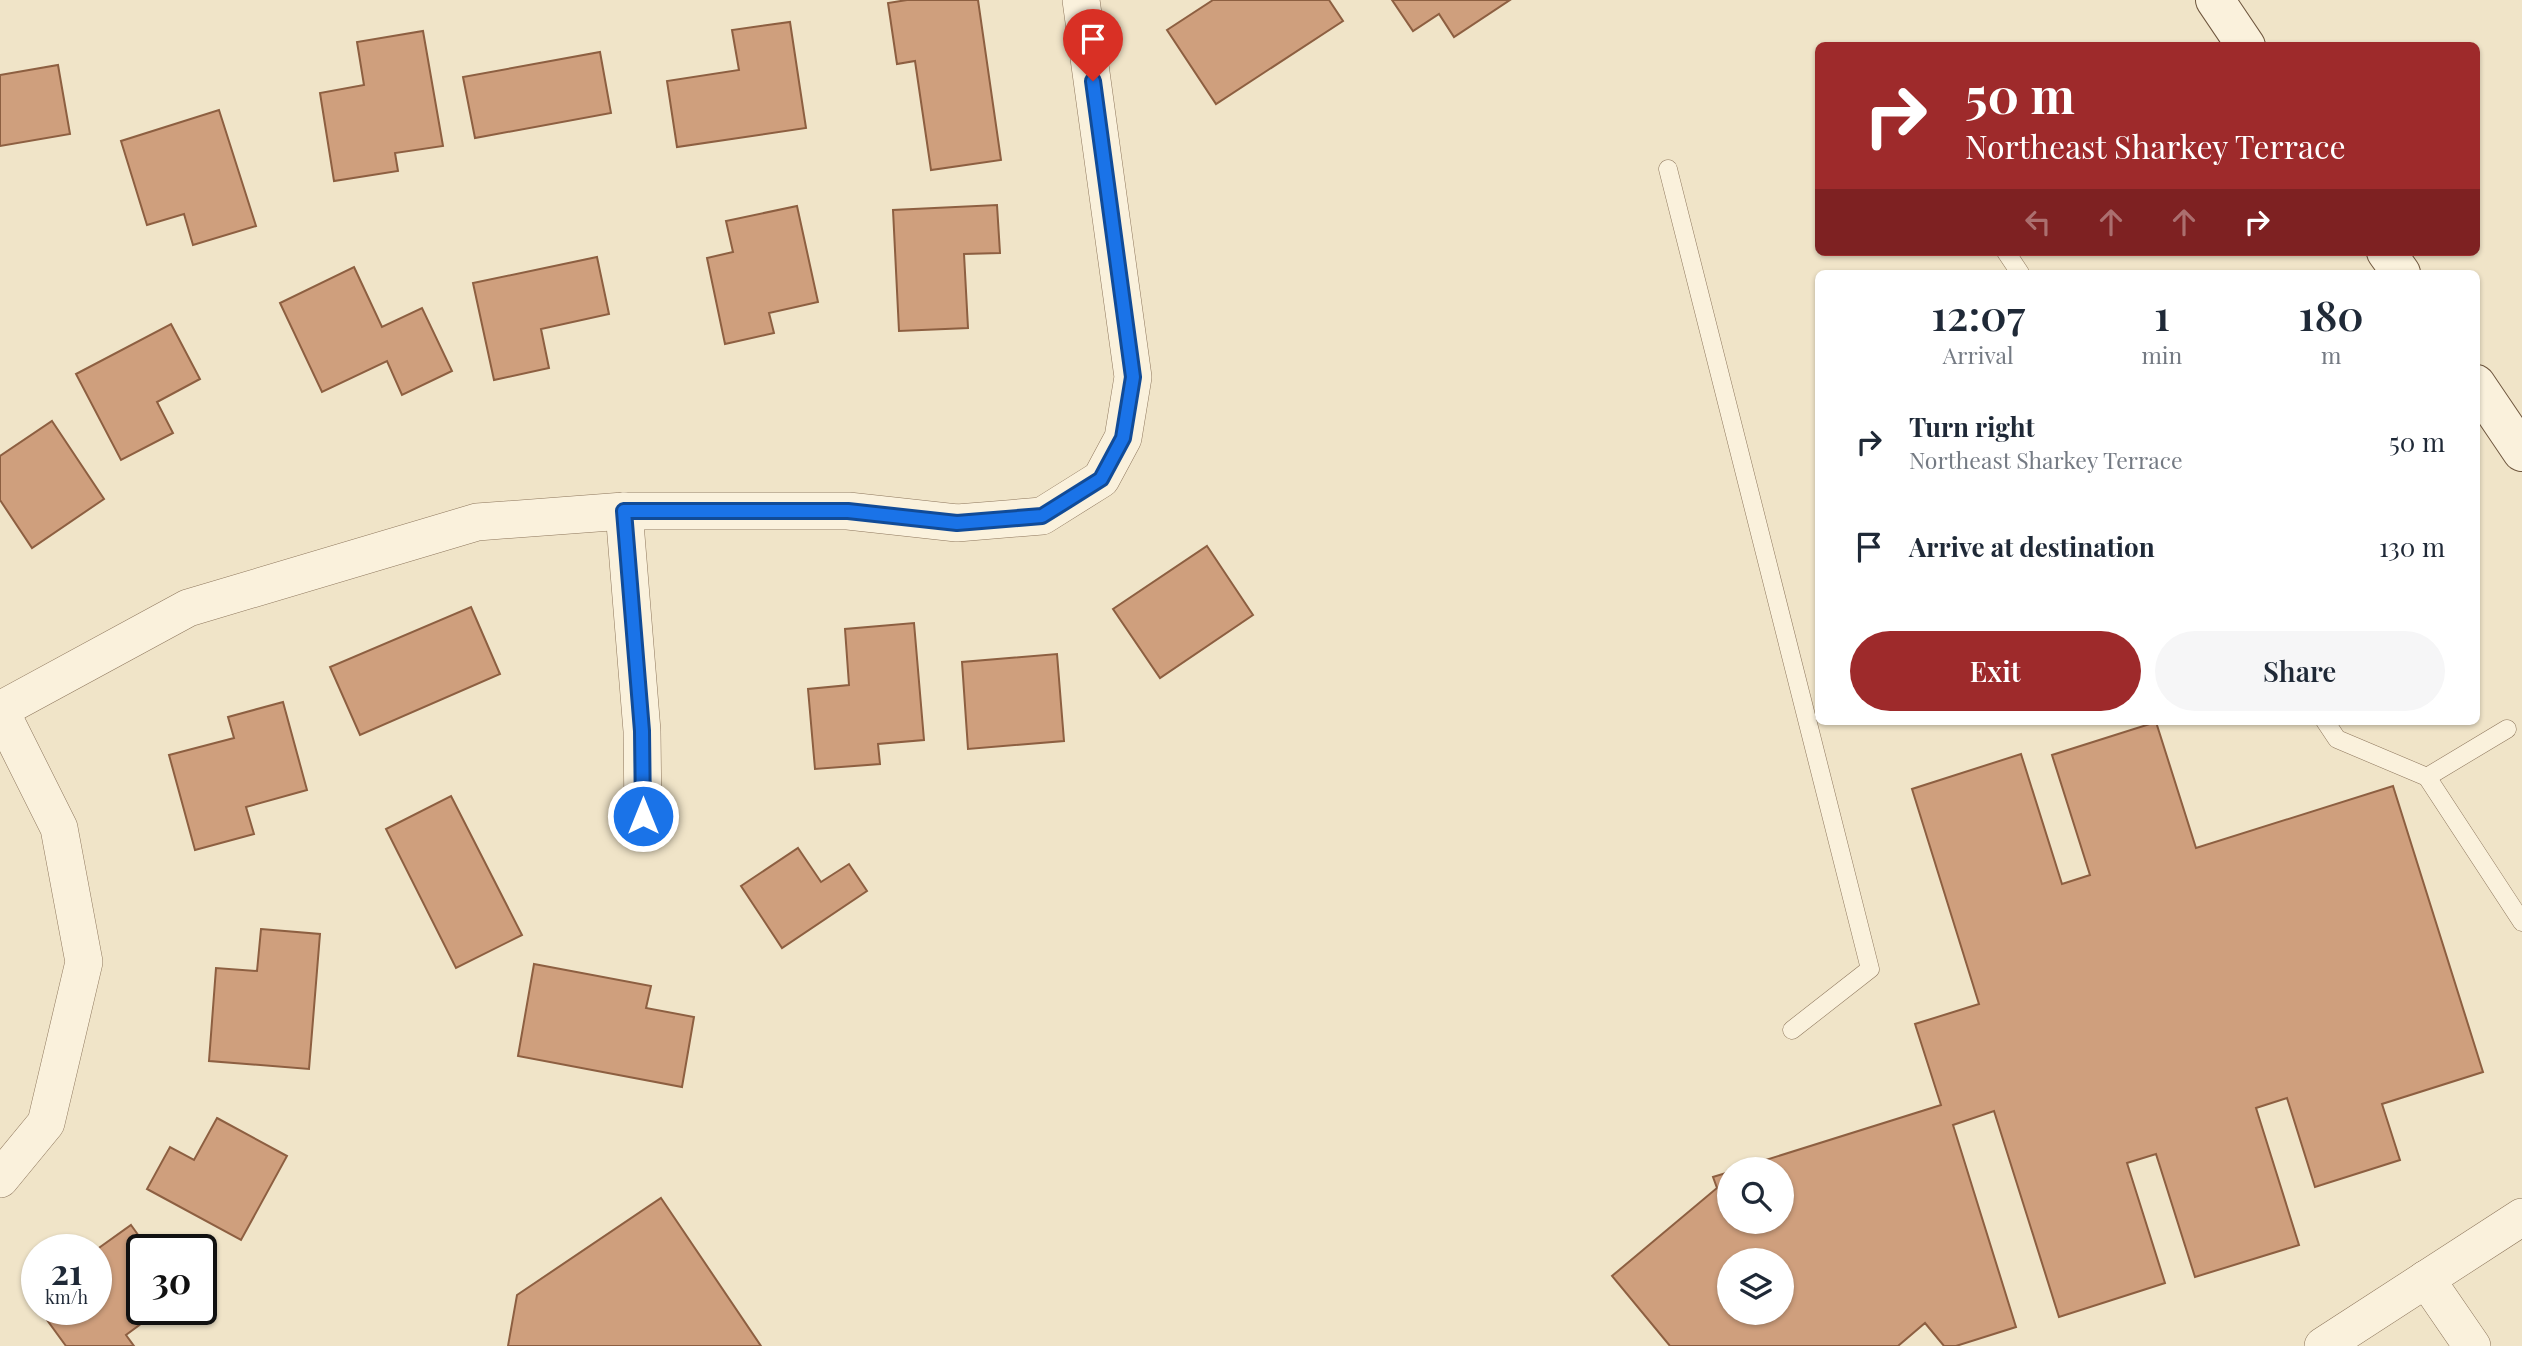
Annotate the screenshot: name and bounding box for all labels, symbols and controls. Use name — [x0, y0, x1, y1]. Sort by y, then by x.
pin — [1063, 9, 1123, 81]
icon: arrive — [1074, 20, 1112, 58]
text: 50 m — [1965, 61, 2075, 126]
icon: right — [1850, 70, 1941, 161]
text: Northeast Sharkey Terrace — [1965, 124, 2346, 167]
icon: left — [2019, 203, 2057, 241]
icon: ahead — [2092, 203, 2130, 241]
icon: ahead — [2165, 203, 2203, 241]
icon: right — [2238, 203, 2276, 241]
text: 12:07 — [1931, 286, 2025, 342]
text: 1 — [2154, 286, 2170, 342]
text: 180 — [2298, 286, 2364, 342]
text: Arrival — [1943, 339, 2014, 370]
text: min — [2141, 339, 2182, 370]
text: m — [2321, 339, 2341, 370]
text: Turn right — [1909, 409, 2035, 444]
icon: right — [1850, 423, 1888, 461]
text: 50 m — [2389, 424, 2445, 459]
text: Northeast Sharkey Terrace — [1909, 444, 2183, 475]
icon: arrive — [1850, 528, 1888, 566]
text: Arrive at destination — [1909, 529, 2155, 564]
text: 130 m — [2379, 529, 2445, 564]
button: Exit — [1850, 631, 2141, 711]
button: Share — [2155, 631, 2445, 711]
position arrow — [606, 779, 680, 853]
map controls — [1717, 1157, 1794, 1325]
button: search — [1717, 1157, 1794, 1234]
speed limit sign: 30 — [126, 1234, 217, 1325]
text: 21 — [51, 1247, 82, 1294]
button: layers — [1717, 1248, 1794, 1325]
text: km/h — [45, 1285, 88, 1309]

